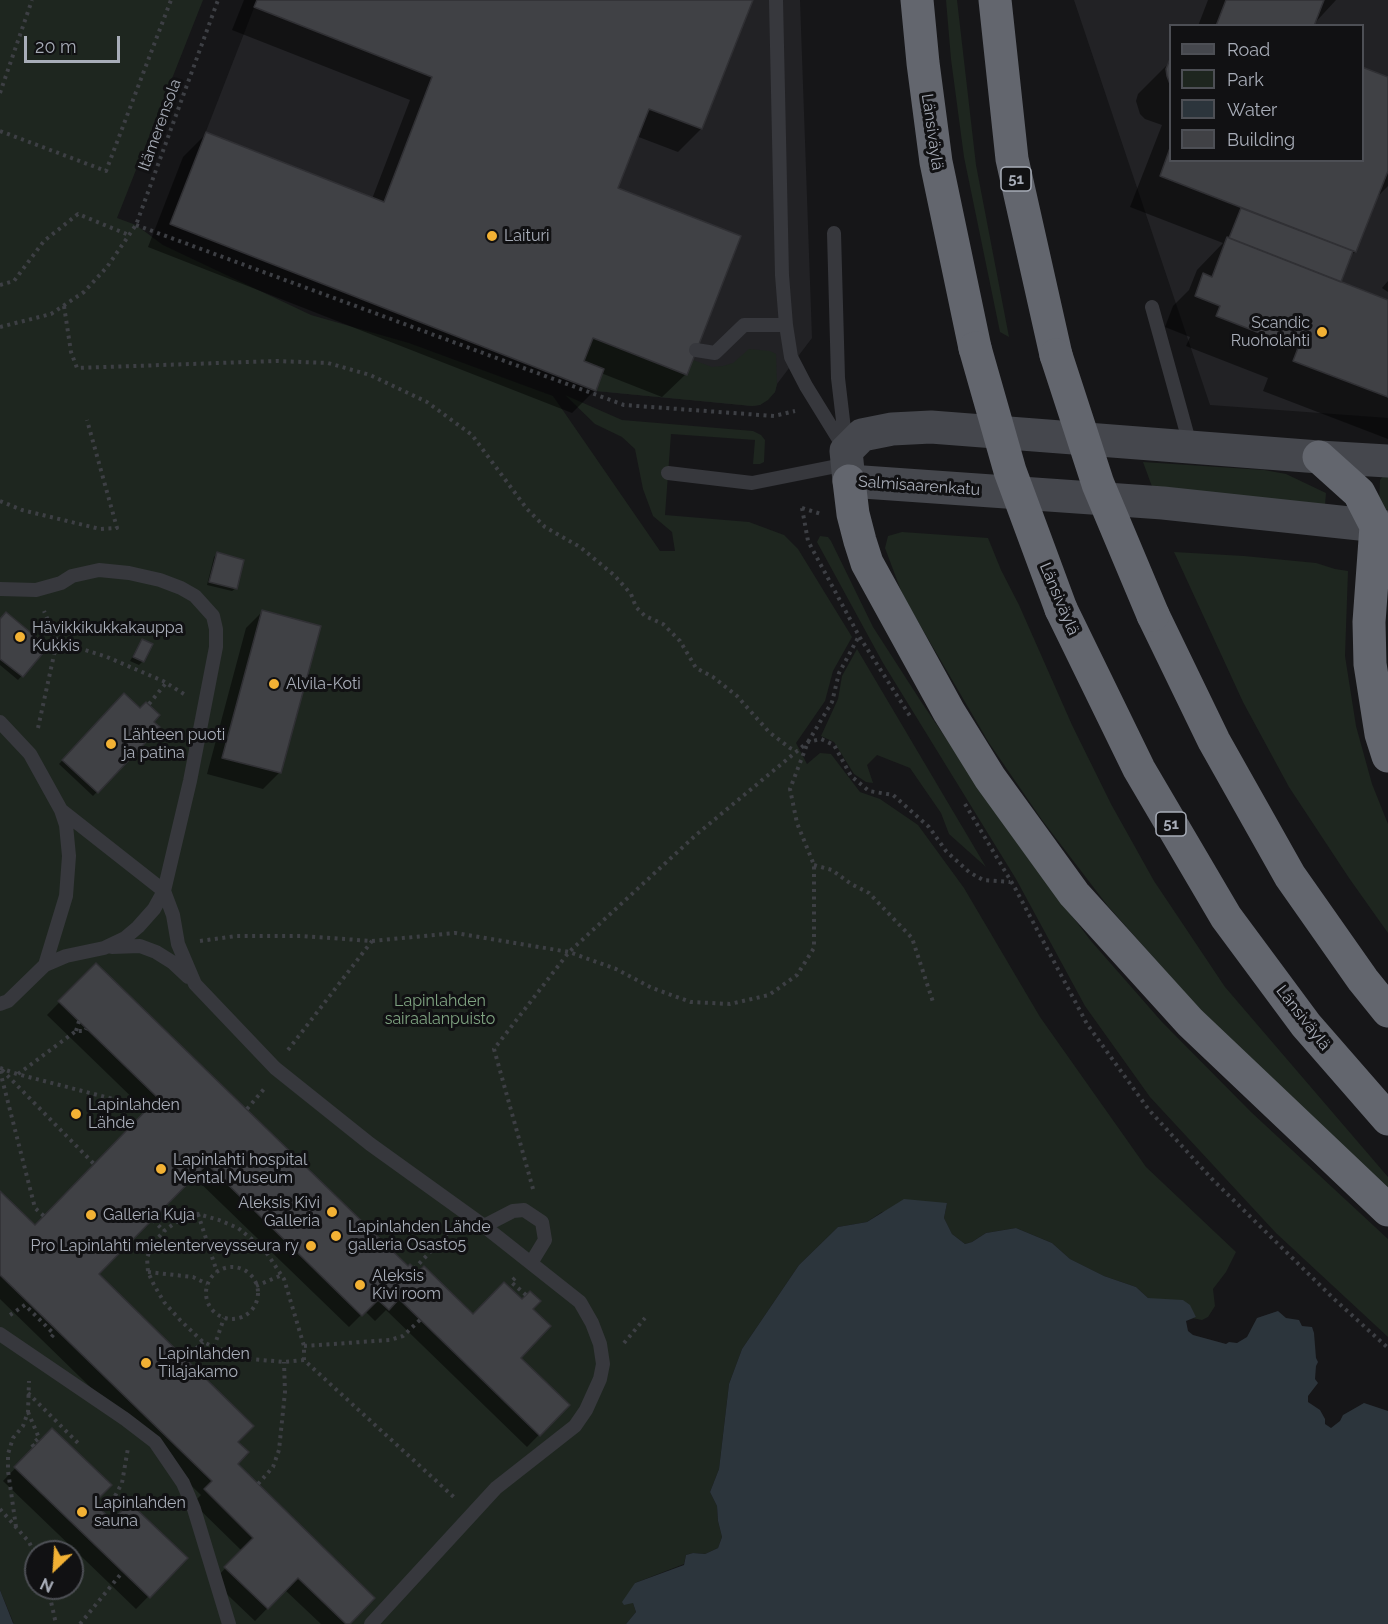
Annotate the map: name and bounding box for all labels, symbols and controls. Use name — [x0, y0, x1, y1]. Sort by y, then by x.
scale bar — [27, 24, 123, 62]
legend — [1169, 24, 1364, 162]
text: 20 m — [35, 36, 77, 57]
text: Road — [1227, 39, 1270, 60]
text: Park — [1227, 69, 1264, 90]
street label: Itämerensola — [134, 76, 186, 174]
street label: Länsiväylä — [917, 92, 947, 172]
text: Water — [1227, 99, 1277, 120]
text: Building — [1227, 129, 1295, 150]
road number: 51 — [1001, 167, 1031, 191]
place label: Laituri — [504, 226, 550, 246]
marker: Laituri — [485, 229, 499, 243]
place label: Scandic Ruoholahti — [1231, 313, 1310, 351]
marker: Scandic Ruoholahti — [1315, 325, 1329, 339]
street label: Salmisaarenkatu — [857, 472, 981, 500]
street label: Länsiväylä — [1035, 560, 1083, 638]
place label: Hävikkikukkakauppa Kukkis — [32, 618, 183, 656]
marker: Hävikkikukkakauppa Kukkis — [13, 630, 27, 644]
place label: Alvila-Koti — [286, 674, 361, 694]
marker: Alvila-Koti — [267, 677, 281, 691]
place label: Lähteen puoti ja patina — [123, 725, 225, 763]
marker: Lähteen puoti ja patina — [104, 737, 118, 751]
road number: 51 — [1156, 812, 1186, 836]
street label: Länsiväylä — [1272, 982, 1334, 1054]
park label: Lapinlahden sairaalanpuisto — [385, 991, 495, 1029]
place label: Lapinlahden Lähde — [88, 1095, 180, 1133]
marker: Lapinlahden Lähde — [69, 1107, 83, 1121]
place label: Lapinlahti hospital Mental Museum — [173, 1150, 307, 1188]
marker: Lapinlahti hospital Mental Museum — [154, 1162, 168, 1176]
place label: Aleksis Kivi Galleria — [238, 1193, 320, 1231]
place label: Galleria Kuja — [103, 1205, 195, 1225]
marker: Aleksis Kivi Galleria — [325, 1205, 339, 1219]
marker: Galleria Kuja — [84, 1208, 98, 1222]
place label: Lapinlahden Lähde galleria Osasto5 — [348, 1217, 491, 1255]
marker: Lapinlahden Lähde galleria Osasto5 — [329, 1229, 343, 1243]
place label: Pro Lapinlahti mielenterveysseura ry — [30, 1236, 299, 1256]
marker: Pro Lapinlahti mielenterveysseura ry — [304, 1239, 318, 1253]
place label: Aleksis Kivi room — [372, 1266, 441, 1304]
marker: Aleksis Kivi room — [353, 1278, 367, 1292]
place label: Lapinlahden Tilajakamo — [158, 1344, 250, 1382]
marker: Lapinlahden Tilajakamo — [139, 1356, 153, 1370]
place label: Lapinlahden sauna — [94, 1493, 186, 1531]
marker: Lapinlahden sauna — [75, 1505, 89, 1519]
north arrow — [24, 1540, 84, 1600]
text: N — [37, 1574, 57, 1596]

